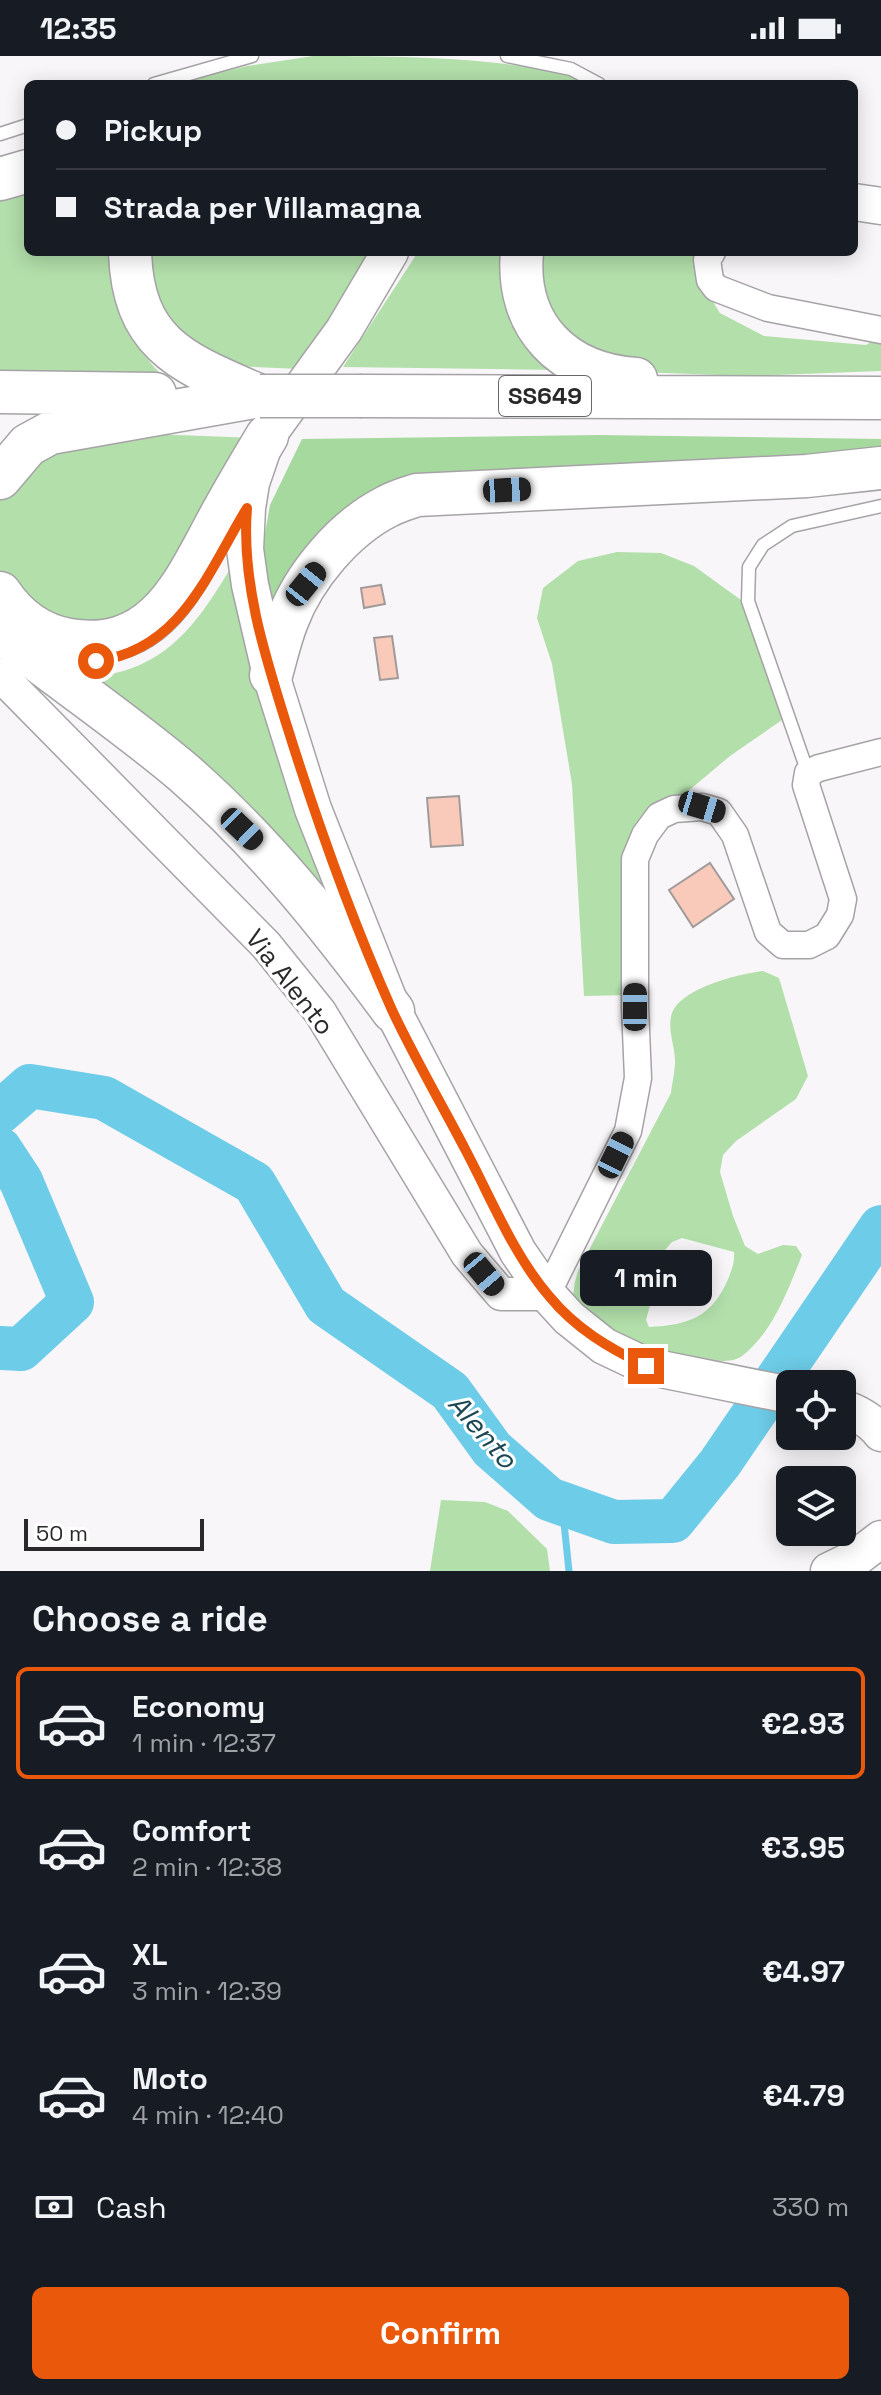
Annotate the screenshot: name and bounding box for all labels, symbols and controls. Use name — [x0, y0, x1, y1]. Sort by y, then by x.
text: 12:35 — [40, 9, 117, 48]
text: Pickup — [104, 111, 202, 150]
text: Strada per Villamagna — [104, 188, 422, 227]
road number: SS649 — [499, 376, 591, 416]
car — [482, 477, 532, 503]
car — [282, 558, 330, 610]
route start — [78, 643, 114, 679]
car — [676, 789, 728, 825]
car — [216, 804, 268, 854]
street label: Via Alento — [238, 922, 342, 1042]
car — [623, 983, 647, 1031]
car — [595, 1128, 637, 1182]
car — [459, 1248, 509, 1300]
callout: 1 min — [580, 1250, 712, 1306]
text: 1 min — [614, 1261, 678, 1295]
route end — [628, 1348, 664, 1384]
map controls — [776, 1370, 856, 1546]
button: locate — [776, 1370, 856, 1450]
water label: Alento — [441, 1386, 526, 1476]
button: layers — [776, 1466, 856, 1546]
scale bar — [24, 1515, 204, 1551]
text: 50 m — [36, 1519, 88, 1547]
text: Choose a ride — [32, 1596, 268, 1642]
icon: car — [36, 1687, 108, 1759]
text: Economy — [132, 1687, 265, 1726]
text: €2.93 — [761, 1704, 845, 1743]
text: 1 min · 12:37 — [132, 1726, 276, 1760]
icon: car — [36, 1811, 108, 1883]
text: Comfort — [132, 1811, 251, 1850]
text: €3.95 — [761, 1828, 845, 1867]
text: 2 min · 12:38 — [132, 1850, 282, 1884]
icon: car — [36, 1935, 108, 2007]
text: XL — [132, 1935, 168, 1974]
text: €4.97 — [762, 1952, 845, 1991]
text: 3 min · 12:39 — [132, 1974, 282, 2008]
icon: car — [36, 2059, 108, 2131]
text: Moto — [132, 2059, 208, 2098]
text: €4.79 — [763, 2076, 845, 2115]
text: 4 min · 12:40 — [132, 2098, 284, 2132]
icon: cash — [32, 2185, 76, 2229]
text: Cash — [96, 2188, 167, 2227]
text: 330 m — [772, 2190, 849, 2224]
button: Confirm — [32, 2287, 849, 2379]

